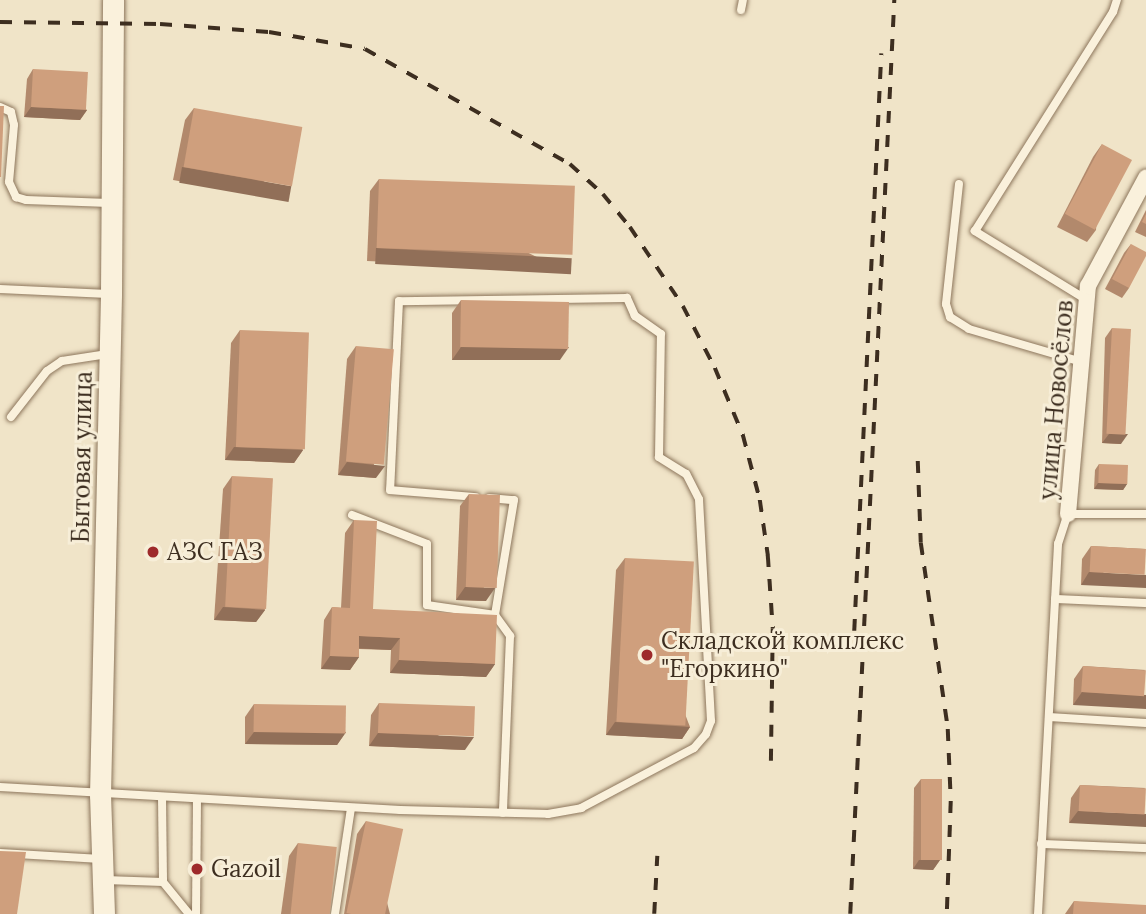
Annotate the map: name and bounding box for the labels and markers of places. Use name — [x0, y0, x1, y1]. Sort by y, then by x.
place label: АЗС ГАЗ — [167, 538, 263, 566]
marker: АЗС ГАЗ — [145, 544, 161, 560]
place label: Складской комплекс "Егоркино" — [661, 627, 904, 683]
marker: Складской комплекс "Егоркино" — [639, 647, 655, 663]
place label: Gazoil — [211, 855, 281, 883]
marker: Gazoil — [189, 861, 205, 877]

